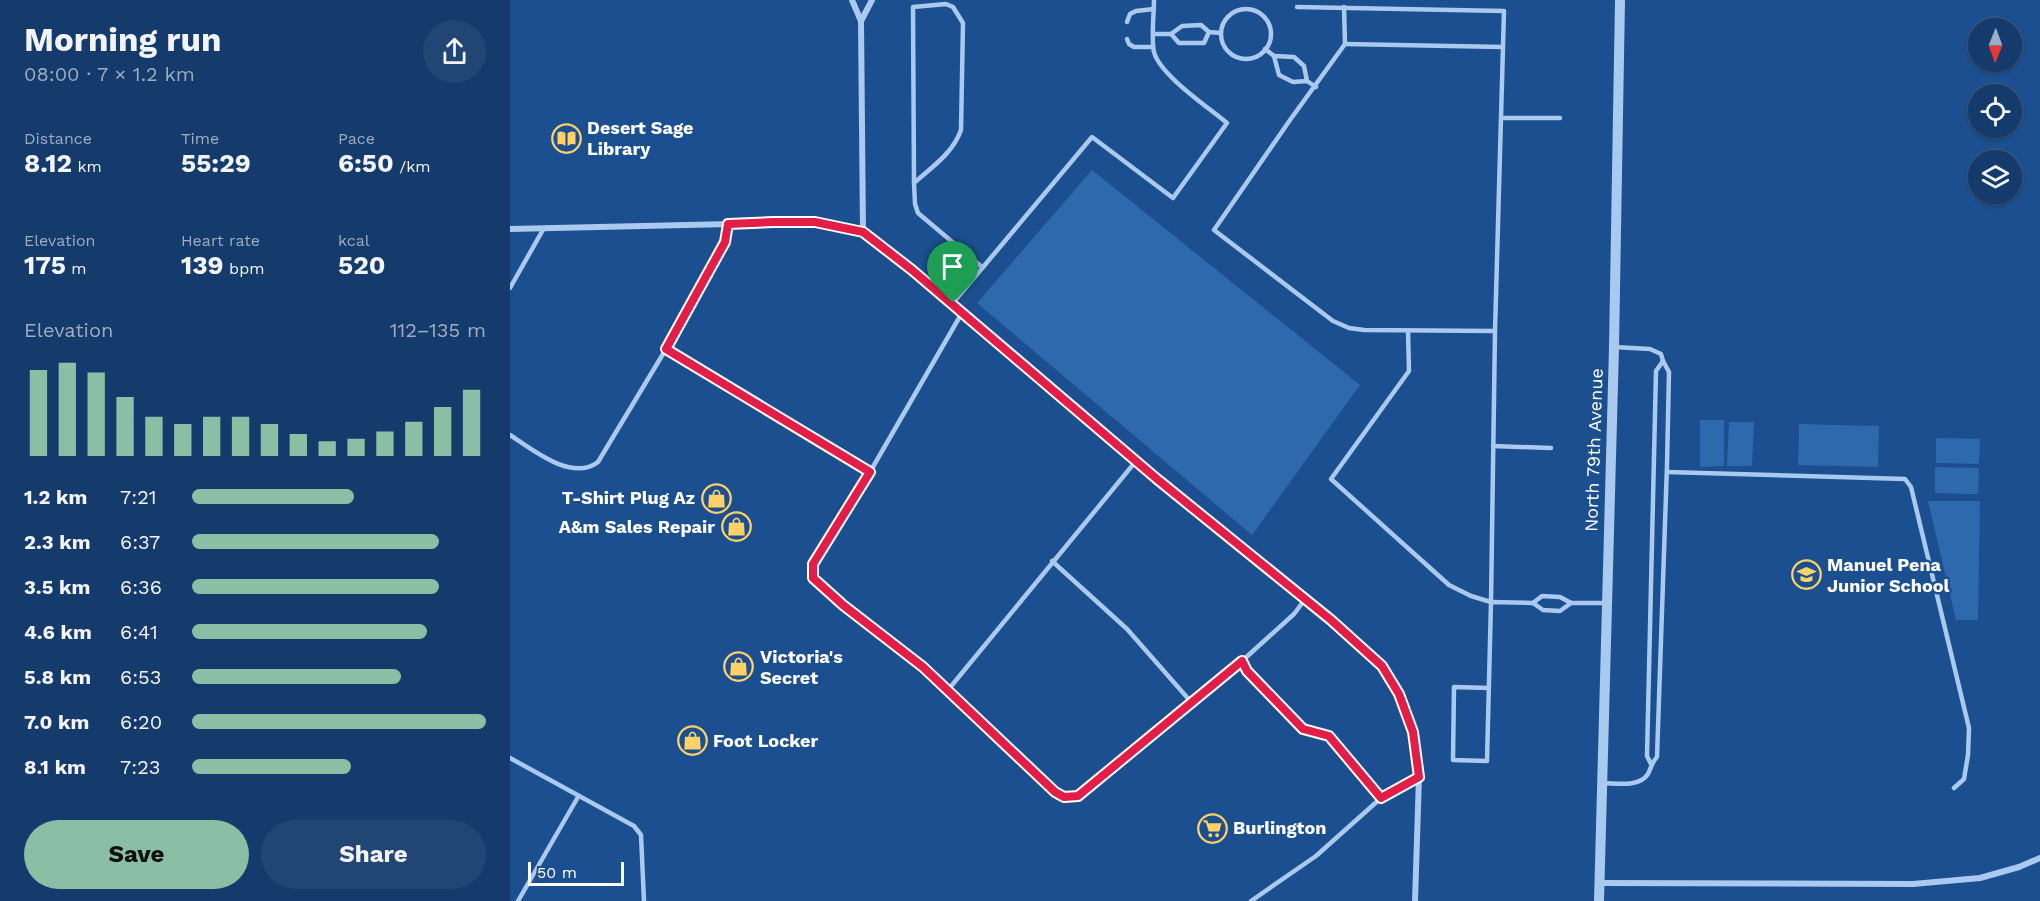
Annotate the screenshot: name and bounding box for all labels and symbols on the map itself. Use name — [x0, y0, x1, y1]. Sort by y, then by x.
north arrow — [1968, 18, 2022, 72]
place label: Desert Sage Library — [587, 117, 693, 159]
library icon: Desert Sage Library — [550, 122, 582, 154]
pin — [927, 241, 978, 303]
street label: North 79th Avenue — [1580, 368, 1607, 532]
shop icon: T-Shirt Plug Az — [700, 482, 732, 514]
place label: T-Shirt Plug Az — [562, 487, 695, 508]
shop icon: A&m Sales Repair — [720, 511, 752, 543]
place label: A&m Sales Repair — [559, 516, 715, 537]
place label: Manuel Pena Junior School — [1827, 554, 1950, 596]
school or university icon: Manuel Pena Junior School — [1790, 559, 1822, 591]
place label: Victoria's Secret — [760, 646, 843, 688]
shop icon: Victoria's Secret — [723, 651, 755, 683]
shop icon: Foot Locker — [676, 725, 708, 757]
place label: Foot Locker — [713, 730, 818, 751]
supermarket icon: Burlington — [1196, 812, 1228, 844]
place label: Burlington — [1233, 817, 1326, 838]
scale bar — [528, 859, 624, 886]

